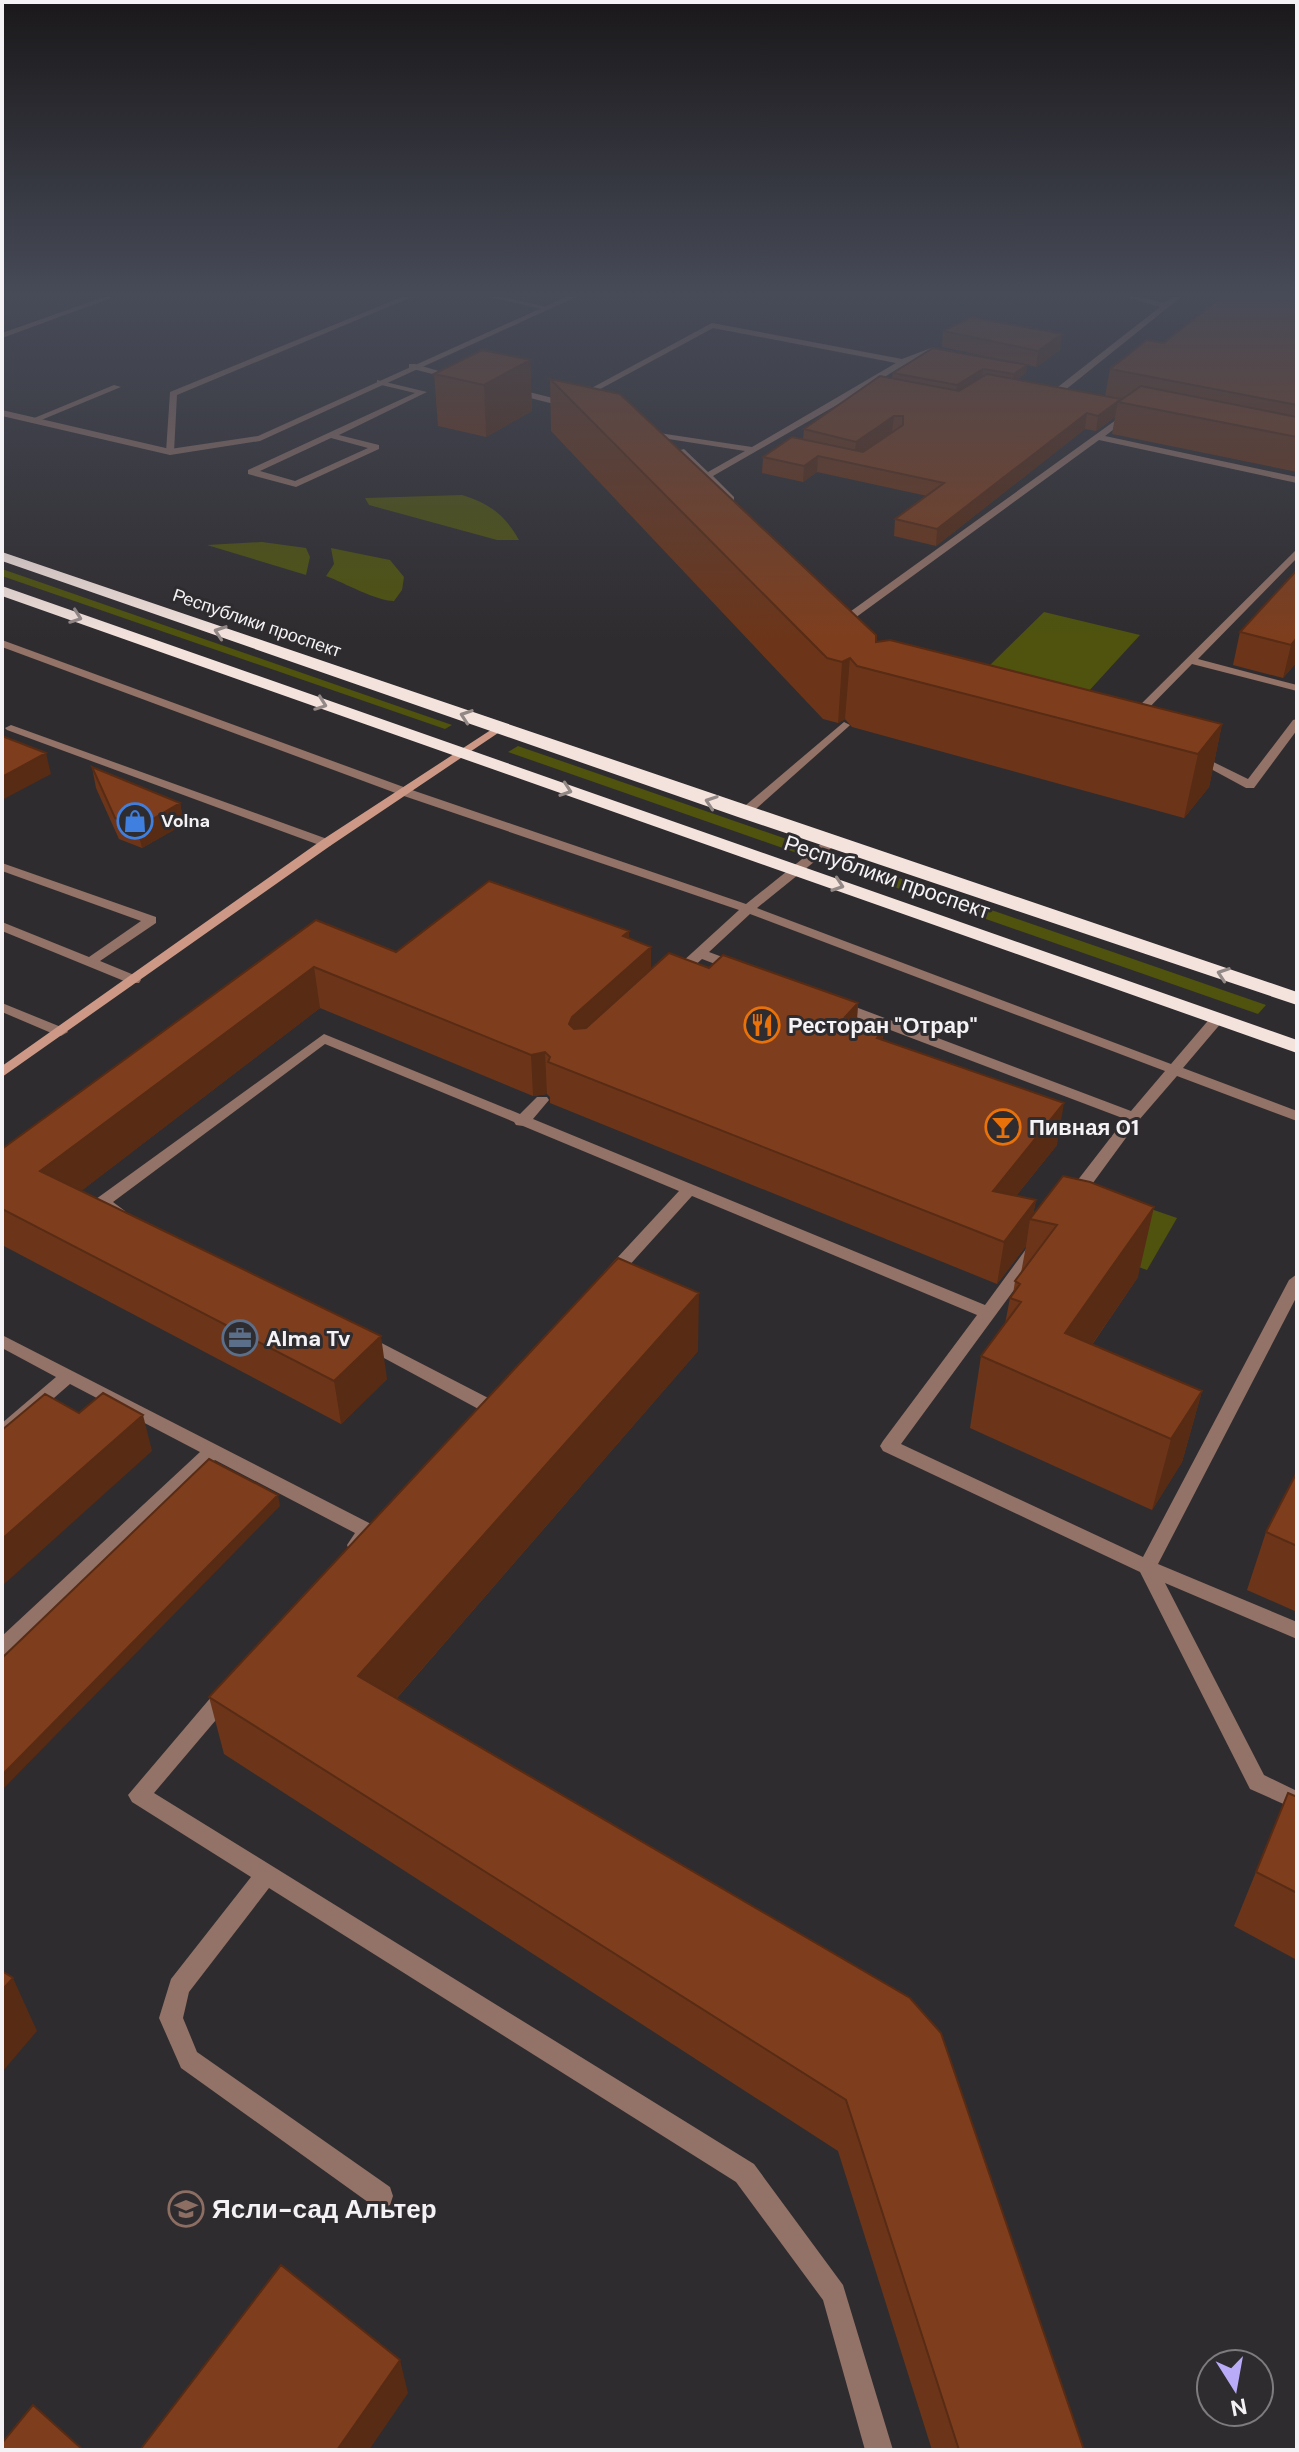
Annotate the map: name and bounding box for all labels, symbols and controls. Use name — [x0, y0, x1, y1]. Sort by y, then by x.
street label: Республики проспект — [170, 583, 344, 663]
one-way arrow — [68, 607, 82, 623]
one-way arrow — [214, 625, 228, 641]
one-way arrow — [313, 694, 327, 710]
one-way arrow — [460, 709, 474, 725]
one-way arrow — [558, 781, 572, 797]
one-way arrow — [705, 795, 719, 811]
shop icon: Volna — [116, 802, 154, 840]
place label: Volna — [161, 809, 210, 833]
street label: Республики проспект — [780, 828, 994, 926]
one-way arrow — [830, 876, 844, 892]
one-way arrow — [1217, 968, 1231, 984]
restaurant icon: Ресторан "Отрар" — [743, 1006, 781, 1044]
place label: Ресторан "Отрар" — [788, 1011, 978, 1040]
bar icon: Пивная 01 — [984, 1108, 1022, 1146]
place label: Пивная 01 — [1029, 1113, 1139, 1142]
office icon: Alma Tv — [221, 1319, 259, 1357]
place label: Alma Tv — [266, 1324, 351, 1353]
school or university icon: Ясли-сад Альтер — [167, 2190, 205, 2228]
place label: Ясли-сад Альтер — [212, 2192, 437, 2226]
north arrow — [1195, 2348, 1275, 2428]
text: N — [1228, 2391, 1249, 2423]

